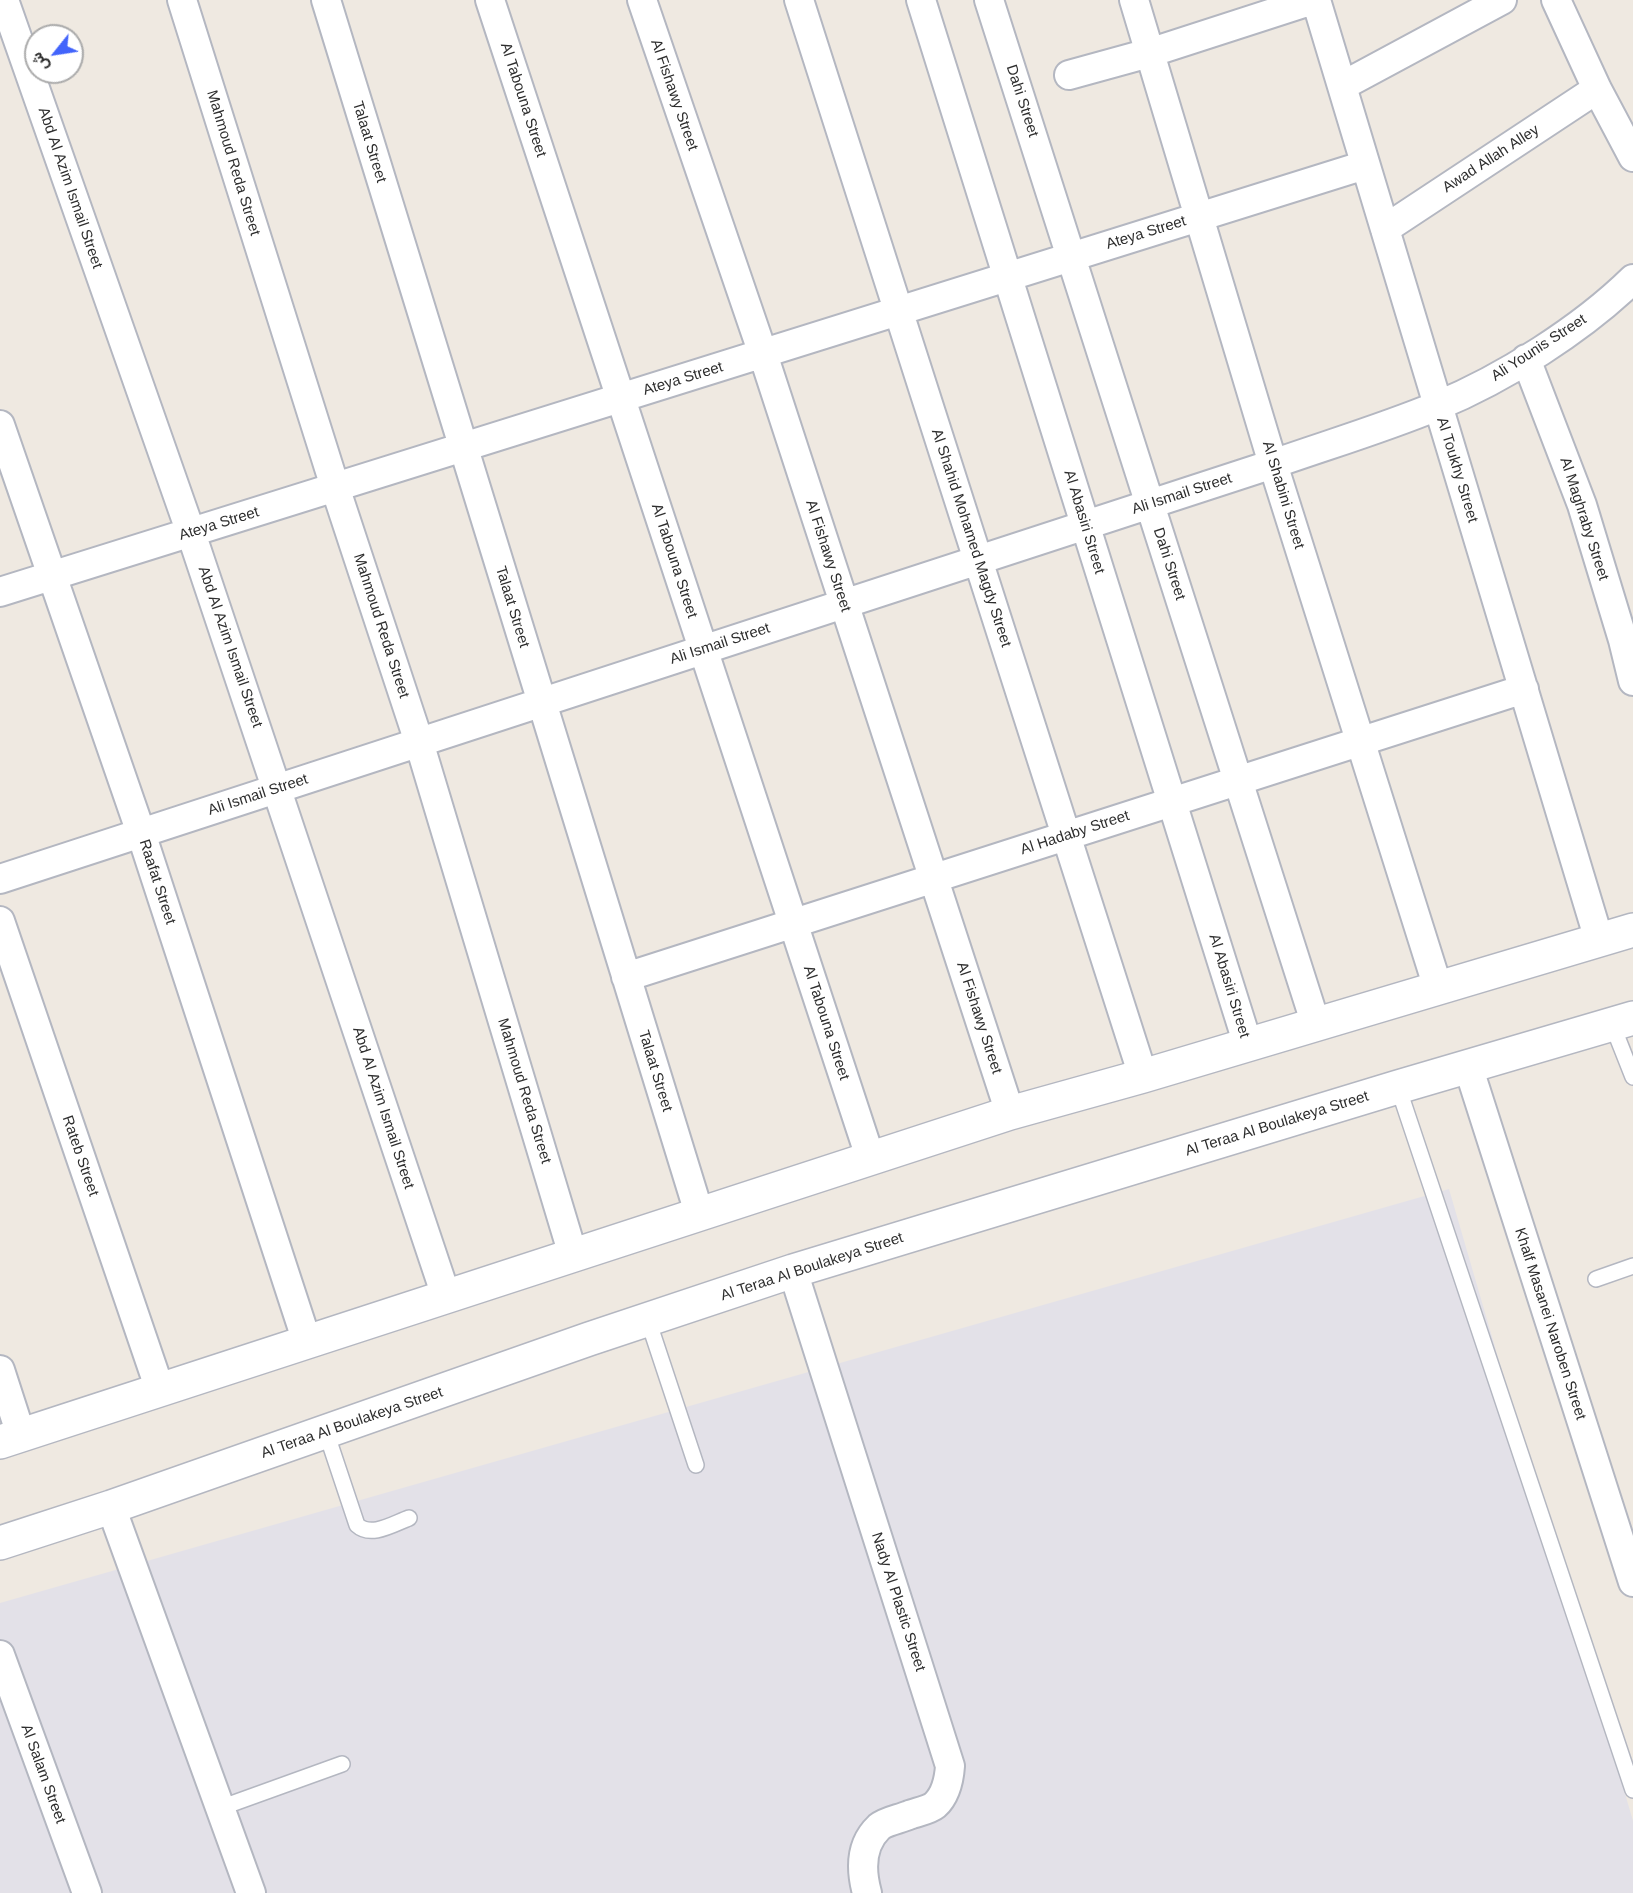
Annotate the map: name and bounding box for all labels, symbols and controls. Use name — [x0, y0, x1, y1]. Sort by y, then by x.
north arrow — [24, 24, 84, 84]
street label: Al Fishawy Street — [646, 37, 702, 153]
street label: Al Tabouna Street — [496, 41, 550, 159]
text: ش — [28, 50, 52, 75]
street label: Dahi Street — [1002, 63, 1042, 139]
street label: Mahmoud Reda Street — [202, 88, 264, 238]
street label: Talaat Street — [348, 99, 390, 185]
street label: Abd Al Azim Ismail Street — [34, 105, 106, 271]
street label: Awad Allah Alley — [1439, 121, 1543, 197]
street label: Ateya Street — [1104, 212, 1188, 254]
street label: Ali Younis Street — [1488, 311, 1590, 385]
street label: Ateya Street — [641, 358, 725, 400]
street label: Al Toukhy Street — [1432, 415, 1482, 525]
street label: Al Shahid Mohamed Magdy Street — [927, 427, 1015, 649]
street label: Al Shabini Street — [1258, 439, 1308, 551]
street label: Al Maghraby Street — [1556, 455, 1612, 583]
street label: Al Abasiri Street — [1060, 468, 1108, 576]
street label: Ali Ismail Street — [1130, 469, 1234, 519]
street label: Al Fishawy Street — [801, 498, 855, 614]
street label: Al Tabouna Street — [647, 502, 701, 620]
street label: Ateya Street — [177, 503, 261, 545]
street label: Dahi Street — [1149, 526, 1189, 602]
street label: Mahmoud Reda Street — [349, 551, 413, 701]
street label: Abd Al Azim Ismail Street — [194, 564, 266, 730]
street label: Talaat Street — [491, 564, 533, 650]
street label: Ali Ismail Street — [668, 619, 772, 669]
street label: Ali Ismail Street — [206, 770, 310, 820]
street label: Al Hadaby Street — [1018, 807, 1132, 859]
street label: Raafat Street — [135, 837, 179, 927]
street label: Al Abasiri Street — [1205, 932, 1253, 1040]
street label: Al Fishawy Street — [952, 960, 1006, 1076]
street label: Al Tabouna Street — [799, 964, 853, 1082]
street label: Mahmoud Reda Street — [493, 1016, 555, 1166]
street label: Abd Al Azim Ismail Street — [348, 1025, 418, 1191]
street label: Talaat Street — [634, 1028, 676, 1114]
street label: Al Teraa Al Boulakeya Street — [1183, 1087, 1371, 1161]
street label: Rateb Street — [58, 1113, 102, 1199]
street label: Khalf Masanei Naroben Street — [1510, 1226, 1590, 1422]
street label: Al Teraa Al Boulakeya Street — [718, 1229, 906, 1305]
street label: Al Teraa Al Boulakeya Street — [259, 1383, 445, 1463]
street label: Nady Al Plastic Street — [867, 1530, 929, 1674]
street label: Al Salam Street — [17, 1722, 69, 1826]

